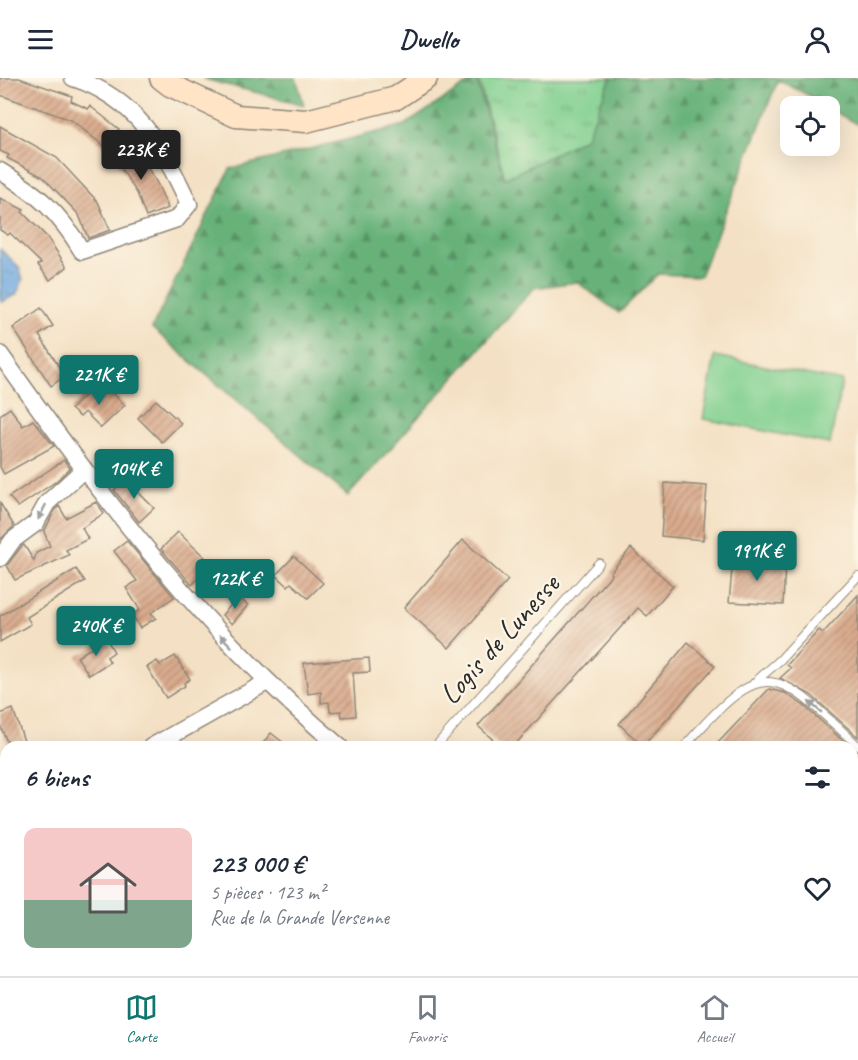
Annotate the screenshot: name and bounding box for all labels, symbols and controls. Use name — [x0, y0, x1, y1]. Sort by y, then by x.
text: Dwello — [400, 22, 458, 56]
icon: menu — [24, 23, 57, 56]
icon: person — [801, 23, 834, 56]
map controls — [780, 96, 840, 156]
button: locate — [780, 96, 840, 156]
pin: 223K € — [92, 130, 190, 181]
text: 223K € — [116, 137, 167, 162]
pin: 221K € — [50, 355, 148, 406]
text: 221K € — [74, 362, 125, 387]
pin: 104K € — [85, 449, 183, 500]
text: 104K € — [109, 456, 160, 481]
one-way arrow — [37, 504, 47, 521]
pin: 191K € — [708, 531, 806, 582]
text: 191K € — [732, 538, 782, 563]
pin: 122K € — [186, 559, 284, 610]
street label: Logis de Lunesse — [431, 564, 569, 712]
text: 122K € — [210, 566, 261, 591]
pin: 240K € — [47, 606, 145, 657]
text: 240K € — [71, 613, 122, 638]
one-way arrow — [219, 633, 233, 648]
one-way arrow — [807, 700, 823, 713]
text: 6 biens — [24, 761, 89, 794]
icon: filters — [801, 761, 834, 794]
text: 223 000 € — [210, 847, 304, 880]
icon: home — [72, 852, 144, 924]
icon: heart — [801, 872, 834, 905]
text: 5 pièces · 123 m² — [210, 880, 325, 905]
text: Rue de la Grande Versenne — [210, 905, 389, 930]
tab: Carte — [125, 991, 158, 1047]
tab: Favoris — [408, 991, 447, 1047]
tab: Accueil — [697, 991, 733, 1047]

